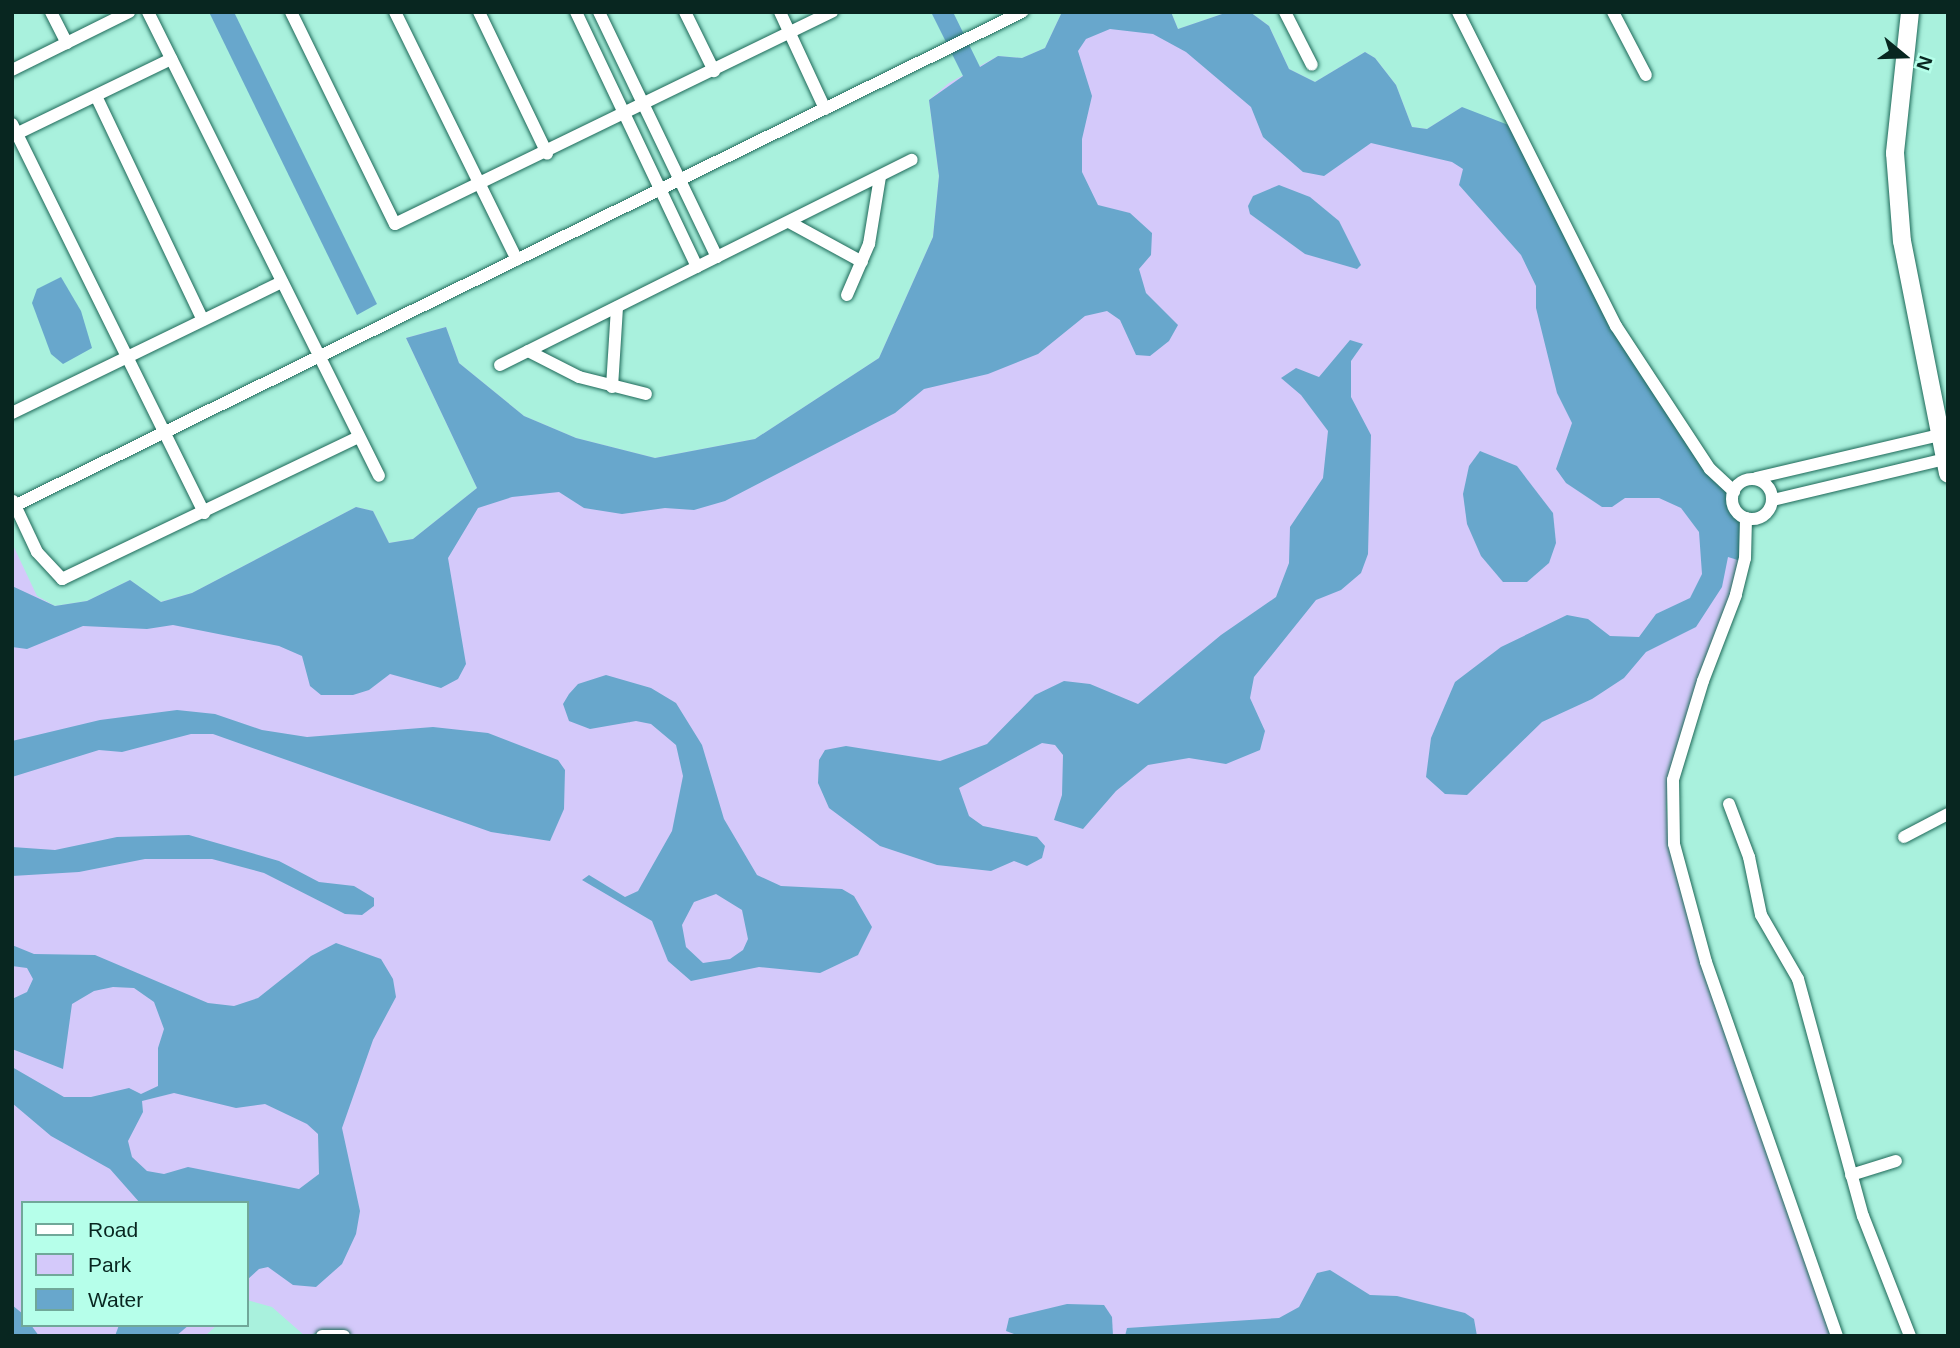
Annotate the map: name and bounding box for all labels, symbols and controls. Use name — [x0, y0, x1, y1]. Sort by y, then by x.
north arrow — [1869, 21, 1939, 91]
text: N — [1912, 53, 1936, 73]
legend — [21, 1201, 248, 1327]
text: Road — [88, 1218, 138, 1241]
text: Park — [88, 1253, 131, 1276]
text: Water — [88, 1288, 143, 1311]

